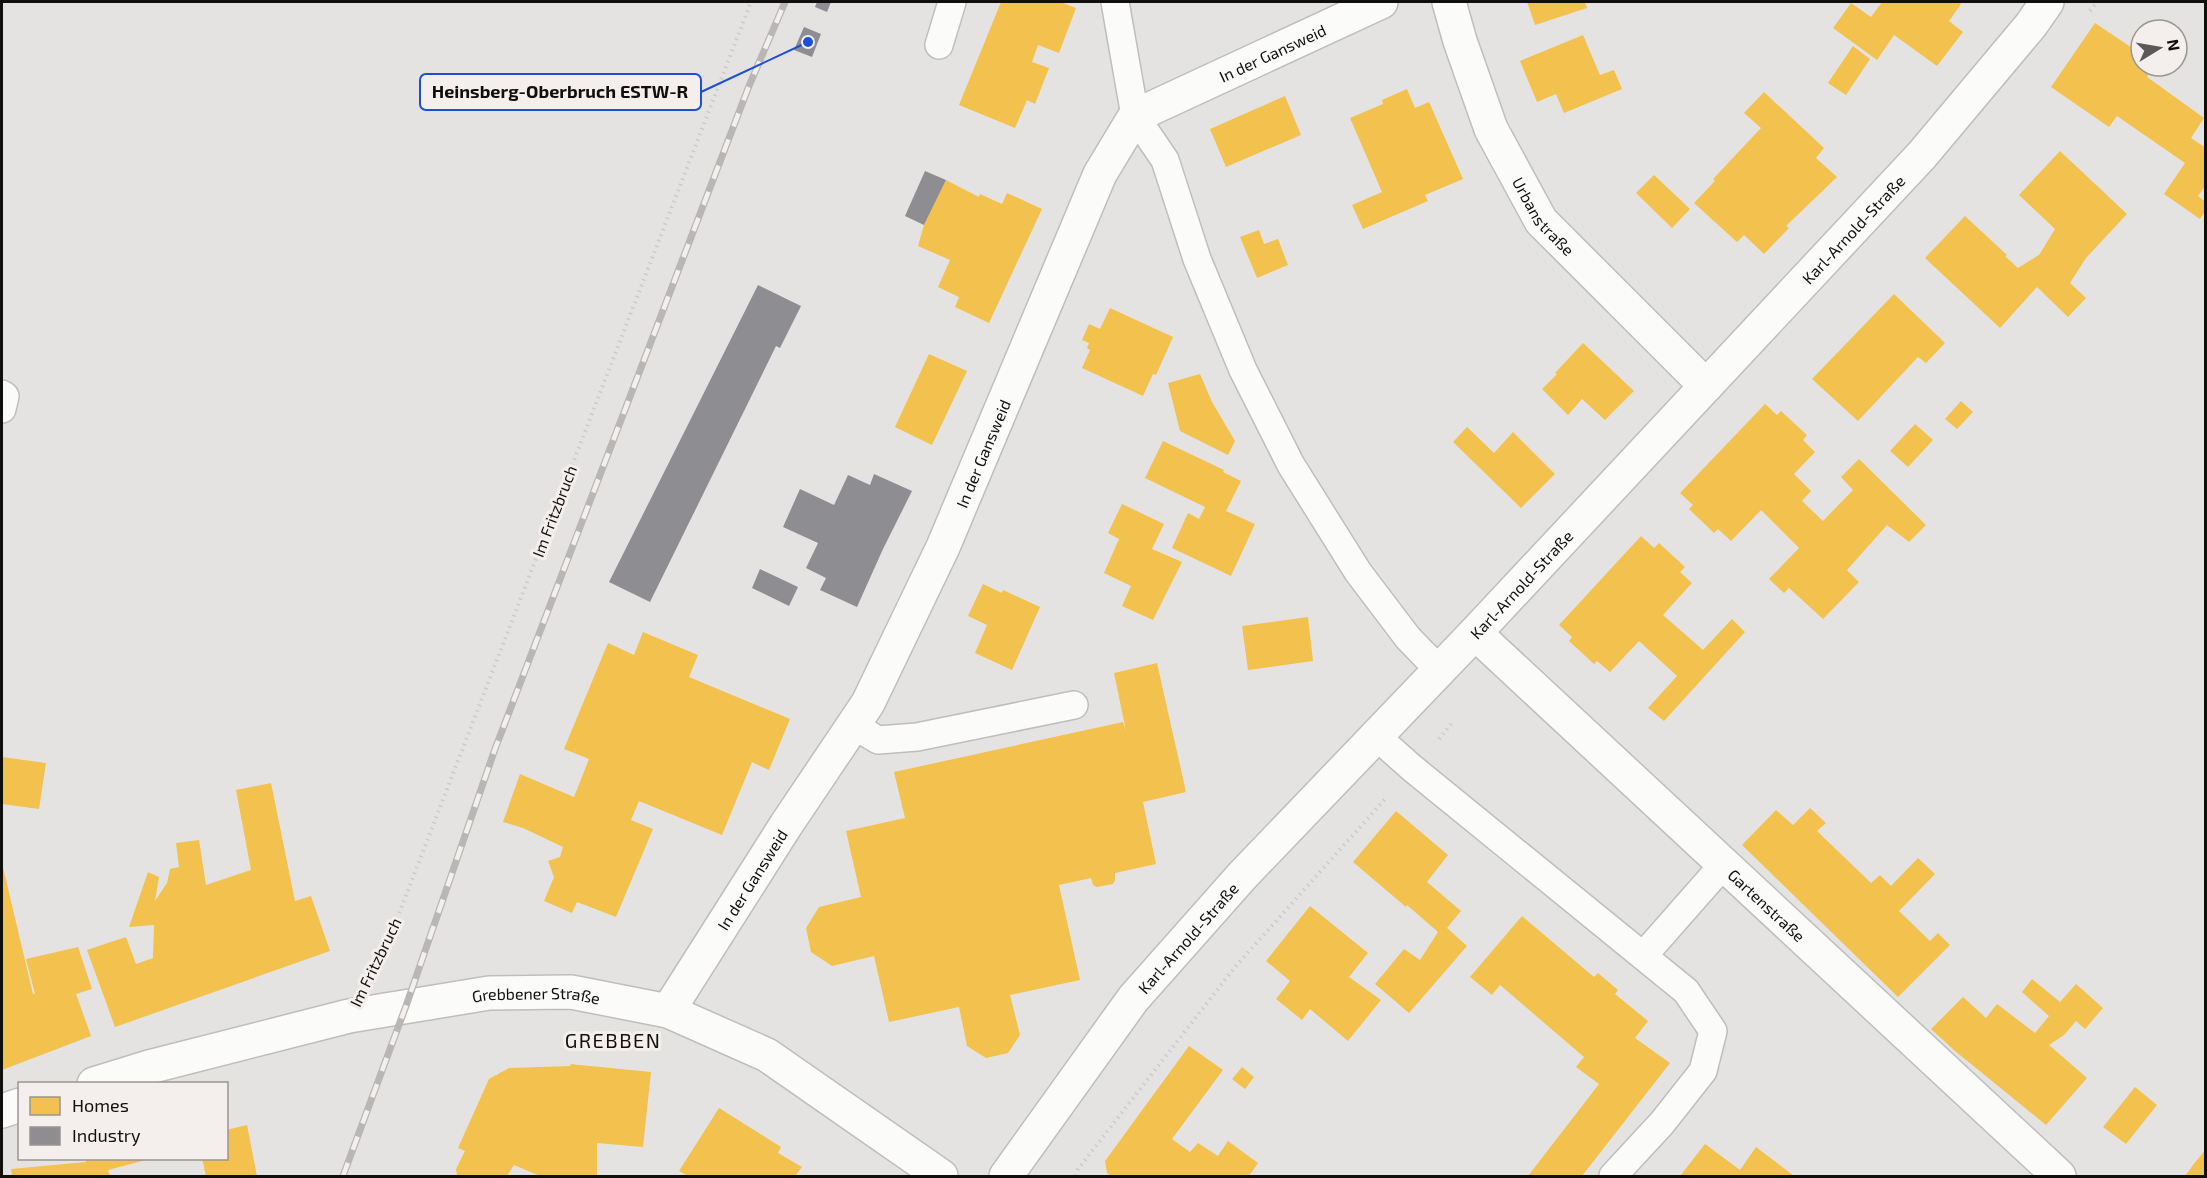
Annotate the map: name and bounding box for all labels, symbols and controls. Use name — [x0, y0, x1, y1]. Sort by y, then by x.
north arrow — [2129, 18, 2189, 78]
street label: In der Gansweid — [1216, 19, 1329, 85]
text: N — [2164, 38, 2185, 53]
callout: Heinsberg-Oberbruch ESTW-R — [420, 74, 701, 110]
text: Heinsberg-Oberbruch ESTW-R — [432, 80, 689, 102]
street label: Karl-Arnold-Straße — [1797, 171, 1908, 287]
street label: Urbanstraße — [1509, 173, 1579, 259]
street label: In der Gansweid — [951, 396, 1014, 510]
street label: Im Fritzbruch — [528, 463, 580, 559]
street label: Karl-Arnold-Straße — [1466, 526, 1576, 642]
street label: In der Gansweid — [713, 825, 791, 933]
street label: Gartenstraße — [1725, 864, 1810, 945]
street label: Karl-Arnold-Straße — [1133, 878, 1242, 997]
street label: Im Fritzbruch — [345, 914, 405, 1010]
street label: Grebbener Straße — [470, 982, 602, 1007]
district label: GREBBEN — [565, 1028, 661, 1052]
legend — [18, 1082, 228, 1160]
text: Homes — [72, 1094, 129, 1116]
text: Industry — [72, 1124, 141, 1146]

